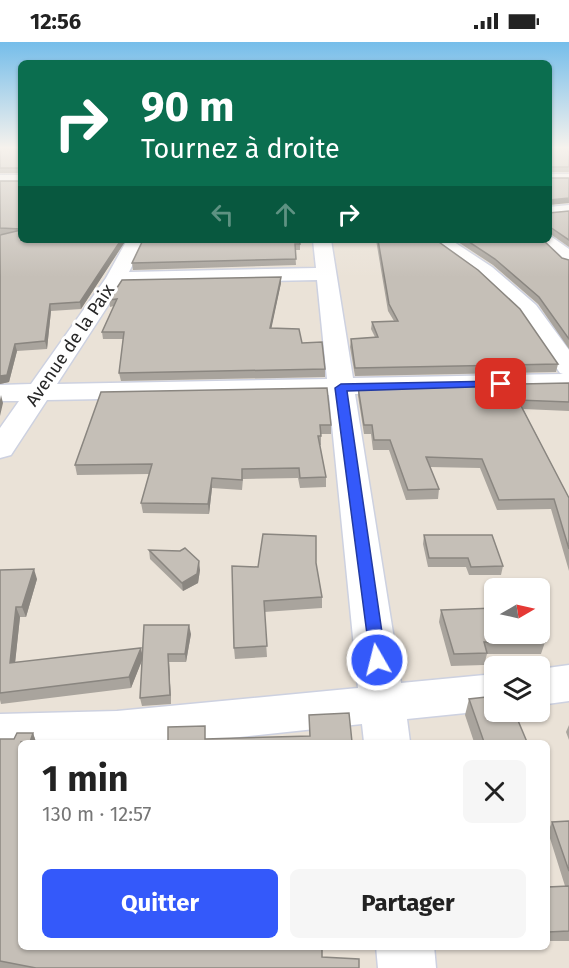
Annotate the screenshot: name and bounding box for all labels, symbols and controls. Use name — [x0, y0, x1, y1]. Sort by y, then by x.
text: 12:56 — [30, 8, 81, 35]
text: 90 m — [141, 82, 235, 132]
icon: right — [42, 84, 120, 162]
text: Tournez à droite — [141, 133, 340, 165]
icon: left — [206, 198, 239, 231]
icon: ahead — [269, 198, 302, 231]
icon: right — [332, 198, 365, 231]
street label: Avenue de la Paix — [21, 279, 119, 410]
pin — [475, 358, 526, 409]
icon: arrive — [484, 367, 517, 400]
north arrow — [484, 578, 550, 644]
map controls — [484, 578, 550, 722]
position arrow — [345, 628, 409, 692]
button: layers — [484, 656, 550, 722]
text: 1 min — [42, 757, 129, 801]
button: close — [463, 760, 526, 823]
text: 130 m · 12:57 — [42, 802, 152, 826]
button: Quitter — [42, 869, 278, 938]
button: Partager — [290, 869, 526, 938]

